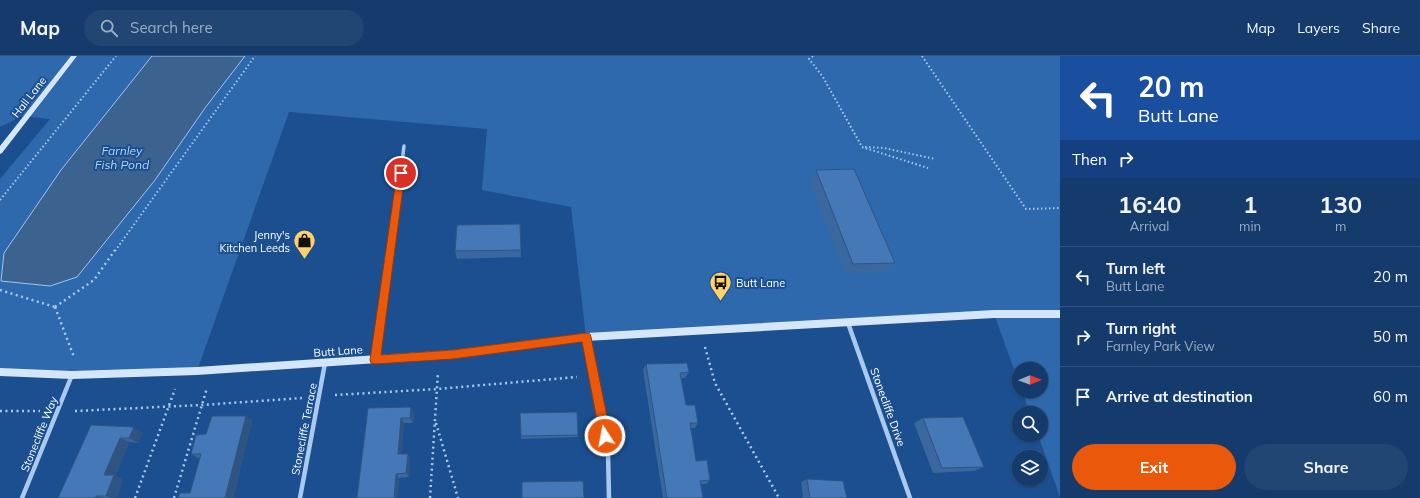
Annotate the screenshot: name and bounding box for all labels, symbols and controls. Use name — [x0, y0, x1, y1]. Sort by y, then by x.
search box — [84, 10, 364, 46]
text: Map — [20, 16, 60, 40]
icon: search — [98, 17, 120, 39]
text: Search here — [130, 18, 213, 37]
text: Map — [1246, 19, 1275, 37]
text: Layers — [1297, 19, 1340, 37]
text: Share — [1362, 19, 1400, 37]
text: 20 m — [1138, 69, 1204, 104]
icon: left — [1072, 72, 1124, 124]
street label: Hall Lane — [9, 74, 49, 120]
text: Butt Lane — [1138, 104, 1219, 127]
water label: Farnley Fish Pond — [95, 143, 150, 172]
icon: right — [1115, 148, 1137, 170]
text: Then — [1072, 150, 1107, 169]
pin — [384, 156, 418, 190]
icon: arrive — [390, 162, 412, 184]
text: 16:40 — [1118, 189, 1181, 219]
text: 1 — [1243, 189, 1257, 219]
text: 130 — [1319, 189, 1362, 219]
text: Arrival — [1130, 218, 1169, 234]
text: min — [1239, 218, 1261, 234]
text: m — [1335, 218, 1346, 234]
place label: Jenny's Kitchen Leeds — [219, 228, 290, 255]
shop icon: Jenny's Kitchen Leeds — [292, 228, 318, 261]
text: Turn left — [1106, 259, 1165, 278]
icon: left — [1072, 266, 1094, 288]
text: 20 m — [1373, 267, 1408, 286]
bus stop icon: Butt Lane — [707, 270, 733, 303]
place label: Butt Lane — [736, 276, 785, 290]
text: Butt Lane — [1106, 278, 1164, 294]
text: Turn right — [1106, 319, 1176, 338]
icon: right — [1072, 326, 1094, 348]
text: 50 m — [1373, 327, 1408, 346]
text: Farnley Park View — [1106, 338, 1215, 354]
street label: Butt Lane — [313, 342, 363, 360]
north arrow — [1012, 362, 1048, 398]
map controls — [1012, 362, 1048, 486]
street label: Stonecliffe Drive — [867, 366, 909, 448]
street label: Stonecliffe Terrace — [288, 382, 320, 476]
icon: arrive — [1072, 386, 1094, 408]
text: Arrive at destination — [1106, 387, 1253, 406]
text: 60 m — [1373, 387, 1408, 406]
street label: Stonecliffe Way — [18, 394, 61, 474]
button: search — [1012, 406, 1048, 442]
position arrow — [584, 415, 626, 457]
button: Exit — [1072, 444, 1236, 490]
button: Share — [1244, 444, 1408, 490]
button: layers — [1012, 450, 1048, 486]

